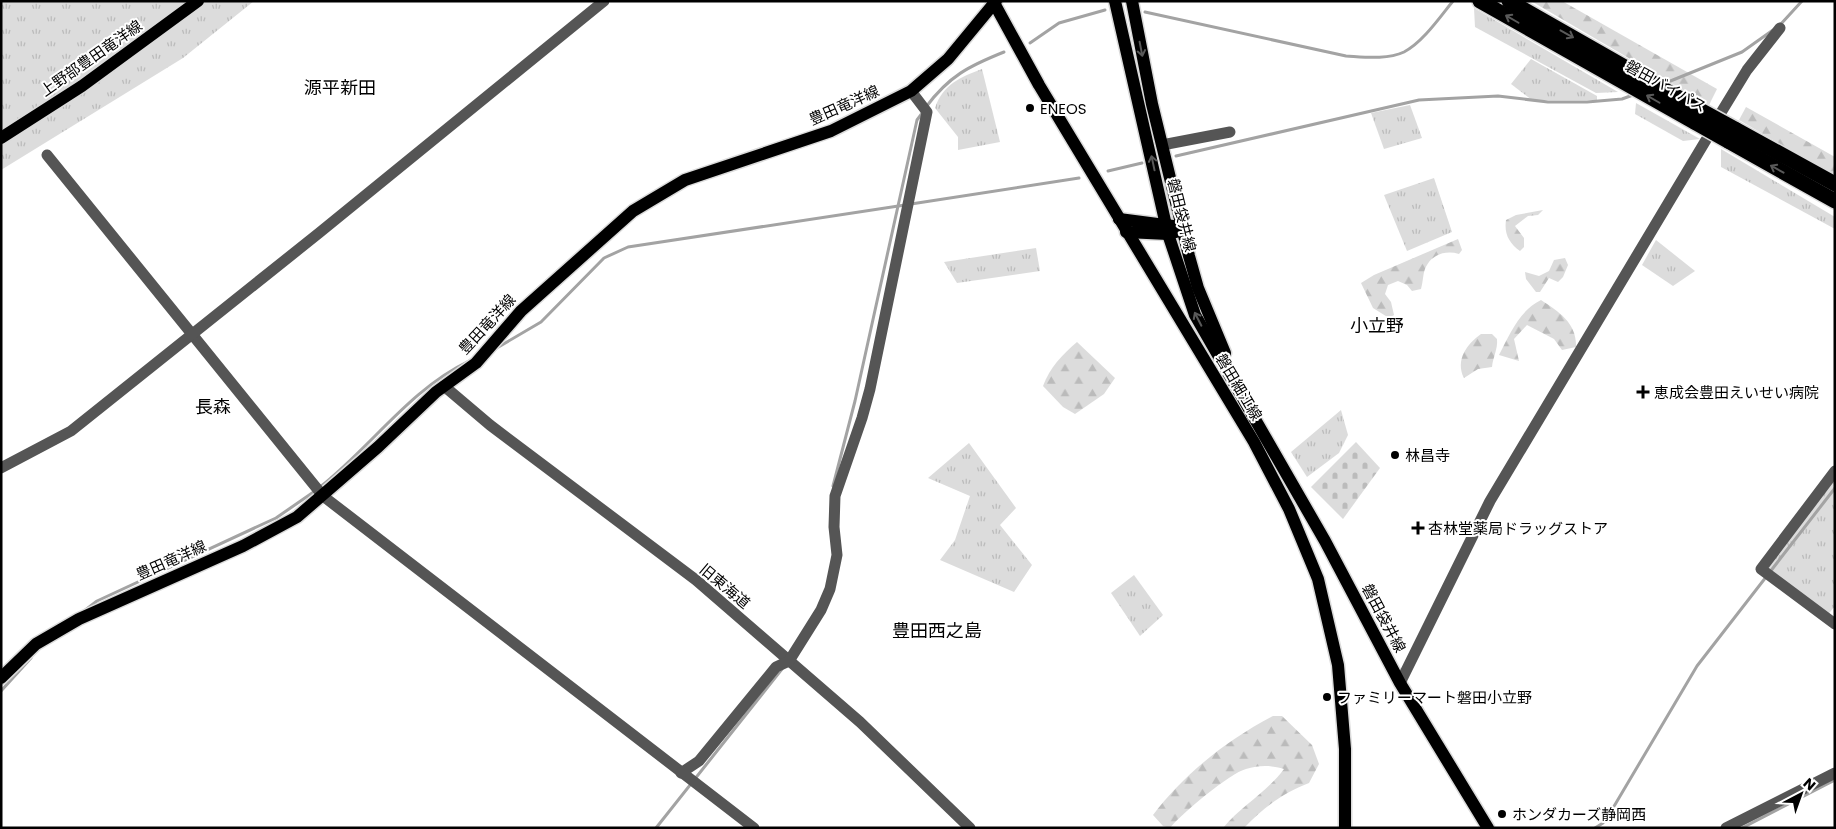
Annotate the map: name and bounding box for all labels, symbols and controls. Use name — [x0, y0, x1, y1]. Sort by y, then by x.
one-way arrow — [1505, 14, 1520, 24]
street label: 上野部豊田竜洋線 — [36, 15, 146, 101]
one-way arrow — [1559, 29, 1574, 39]
one-way arrow — [1137, 41, 1147, 57]
street label: 磐田バイパス — [1622, 55, 1710, 117]
district label: 源平新田 — [304, 75, 376, 100]
street label: 豊田竜洋線 — [805, 80, 883, 130]
one-way arrow — [1647, 94, 1661, 104]
place label: ENEOS — [1040, 98, 1087, 119]
marker: ENEOS — [1024, 102, 1036, 114]
one-way arrow — [1148, 155, 1157, 171]
one-way arrow — [1770, 163, 1784, 173]
street label: 磐田袋井線 — [1163, 176, 1201, 254]
street label: 豊田竜洋線 — [454, 289, 520, 359]
one-way arrow — [1193, 311, 1203, 326]
district label: 小立野 — [1350, 313, 1404, 338]
street label: 磐田細江線 — [1211, 349, 1267, 425]
place label: 恵成会豊田えいせい病院 — [1654, 382, 1819, 403]
marker: 恵成会豊田えいせい病院 — [1636, 385, 1650, 399]
district label: 長森 — [195, 394, 231, 419]
place label: 林昌寺 — [1405, 445, 1450, 466]
marker: 林昌寺 — [1389, 449, 1401, 461]
place label: 杏林堂薬局ドラッグストア — [1428, 518, 1608, 539]
marker: 杏林堂薬局ドラッグストア — [1412, 522, 1424, 534]
street label: 豊田竜洋線 — [132, 535, 210, 585]
street label: 旧東海道 — [695, 559, 755, 613]
street label: 磐田袋井線 — [1357, 580, 1411, 656]
district label: 豊田西之島 — [892, 618, 982, 643]
place label: ファミリーマート磐田小立野 — [1337, 687, 1532, 708]
marker: ファミリーマート磐田小立野 — [1321, 691, 1333, 703]
north arrow — [1776, 769, 1826, 819]
text: N — [1799, 773, 1820, 795]
place label: ホンダカーズ静岡西 — [1512, 804, 1646, 825]
marker: ホンダカーズ静岡西 — [1496, 808, 1508, 820]

